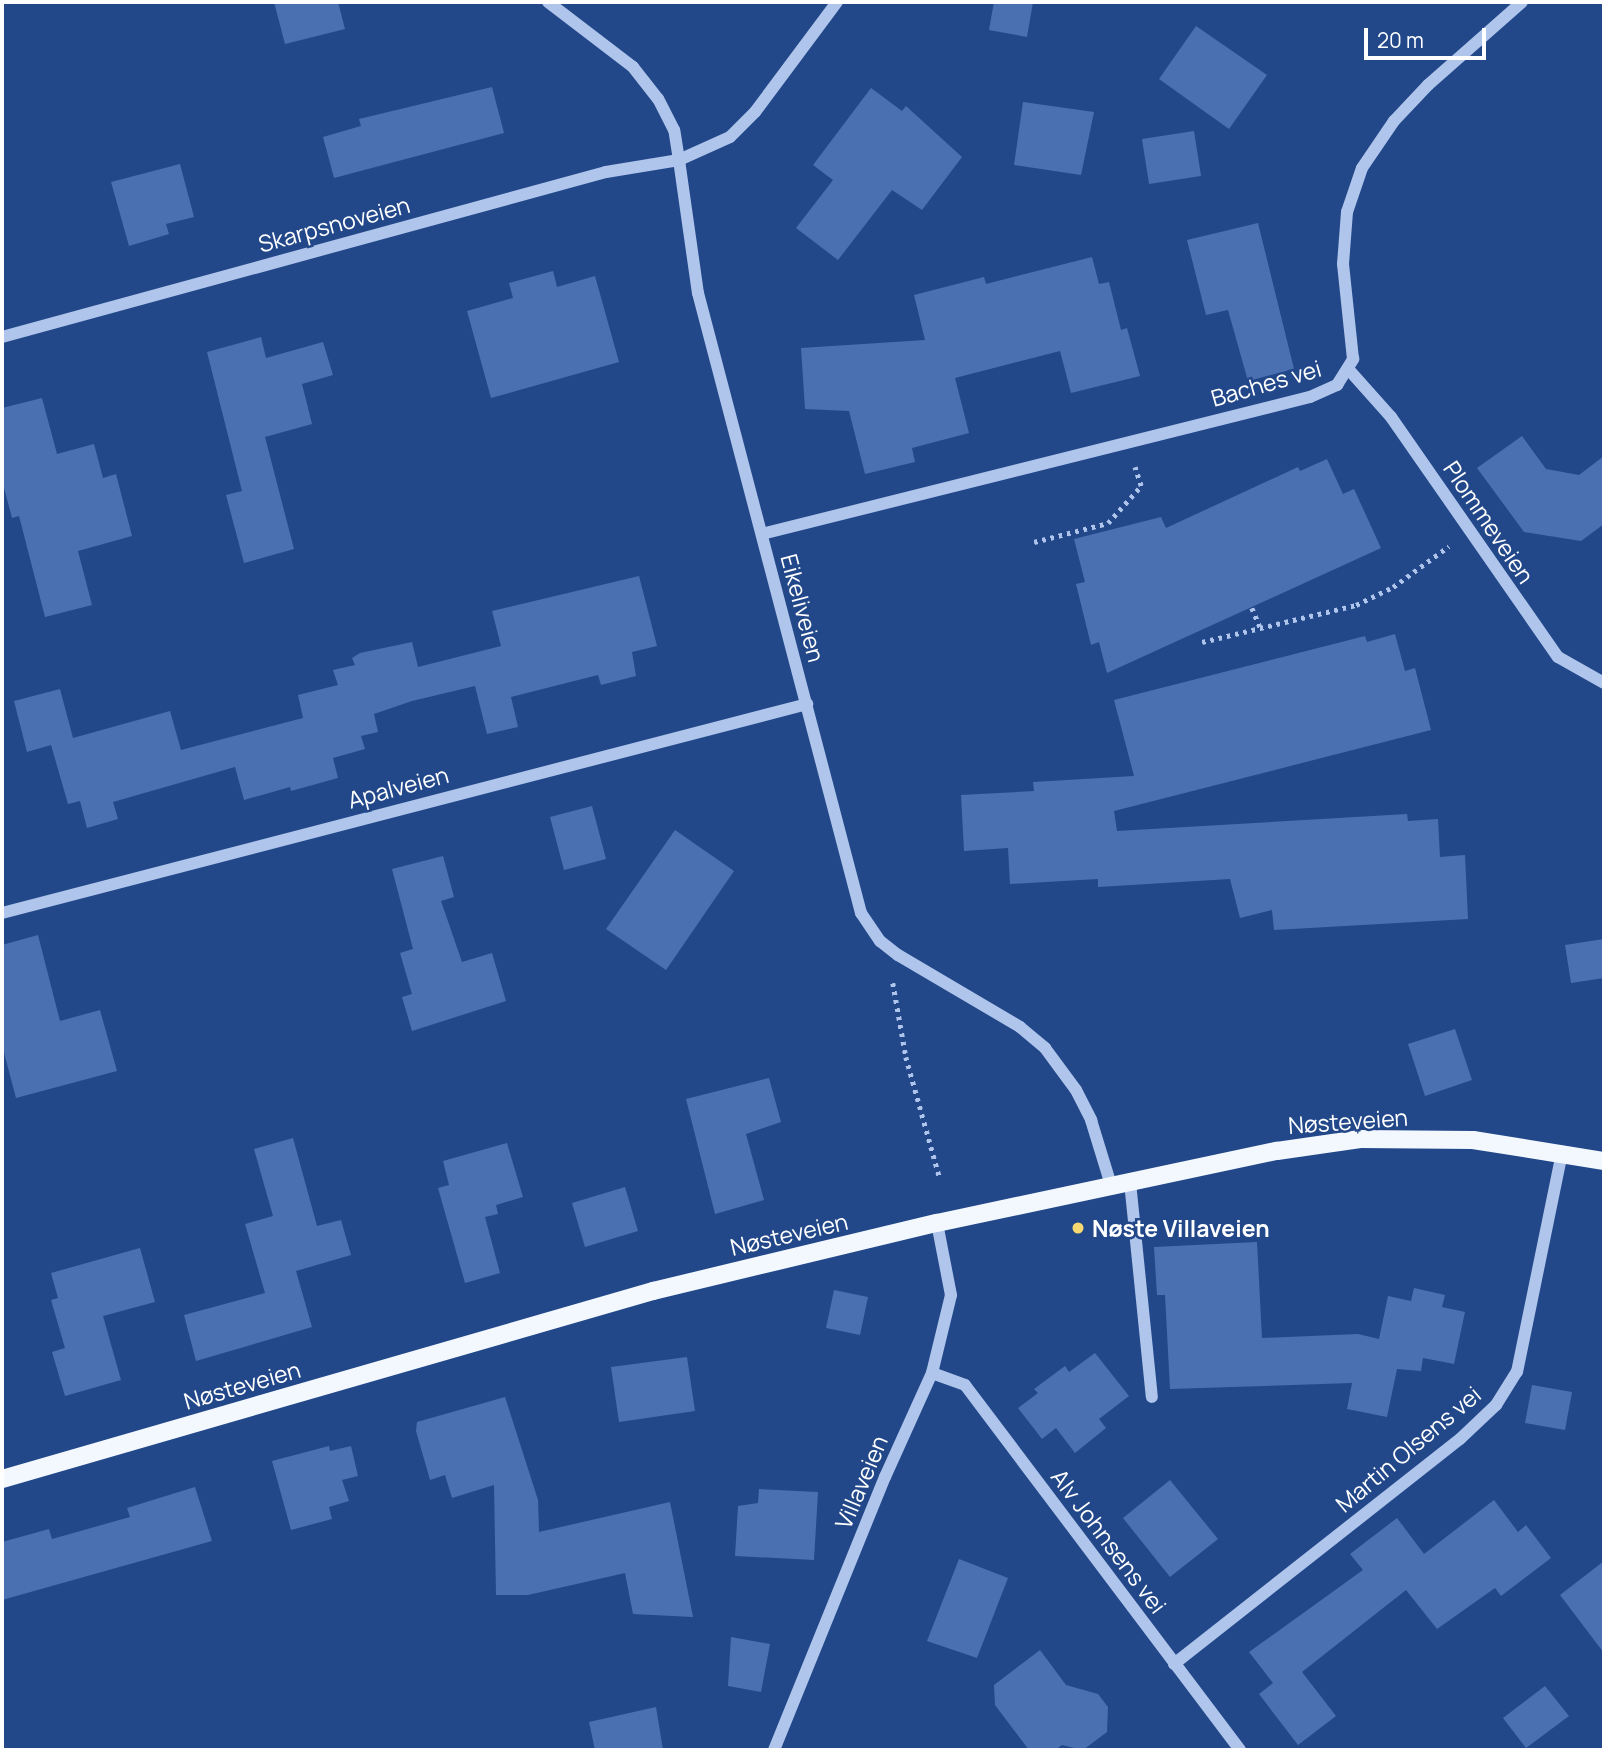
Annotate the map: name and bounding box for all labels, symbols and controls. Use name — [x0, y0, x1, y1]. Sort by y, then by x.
scale bar — [1368, 14, 1490, 58]
text: 20 m — [1377, 26, 1424, 54]
street label: Skarpsnoveien — [255, 191, 413, 257]
street label: Baches vei — [1208, 354, 1324, 412]
street label: Plommeveien — [1438, 456, 1540, 588]
street label: Eikeliveien — [775, 551, 831, 665]
street label: Apalveien — [345, 760, 451, 814]
street label: Nøsteveien — [1287, 1103, 1409, 1139]
street label: Nøsteveien — [728, 1207, 850, 1261]
place label: Nøste Villaveien — [1092, 1214, 1270, 1242]
marker: Nøste Villaveien — [1070, 1220, 1086, 1236]
street label: Nøsteveien — [181, 1355, 303, 1415]
street label: Martin Olsens vei — [1330, 1380, 1486, 1518]
street label: Villaveien — [829, 1431, 893, 1533]
street label: Alv Johnsens vei — [1046, 1463, 1172, 1619]

